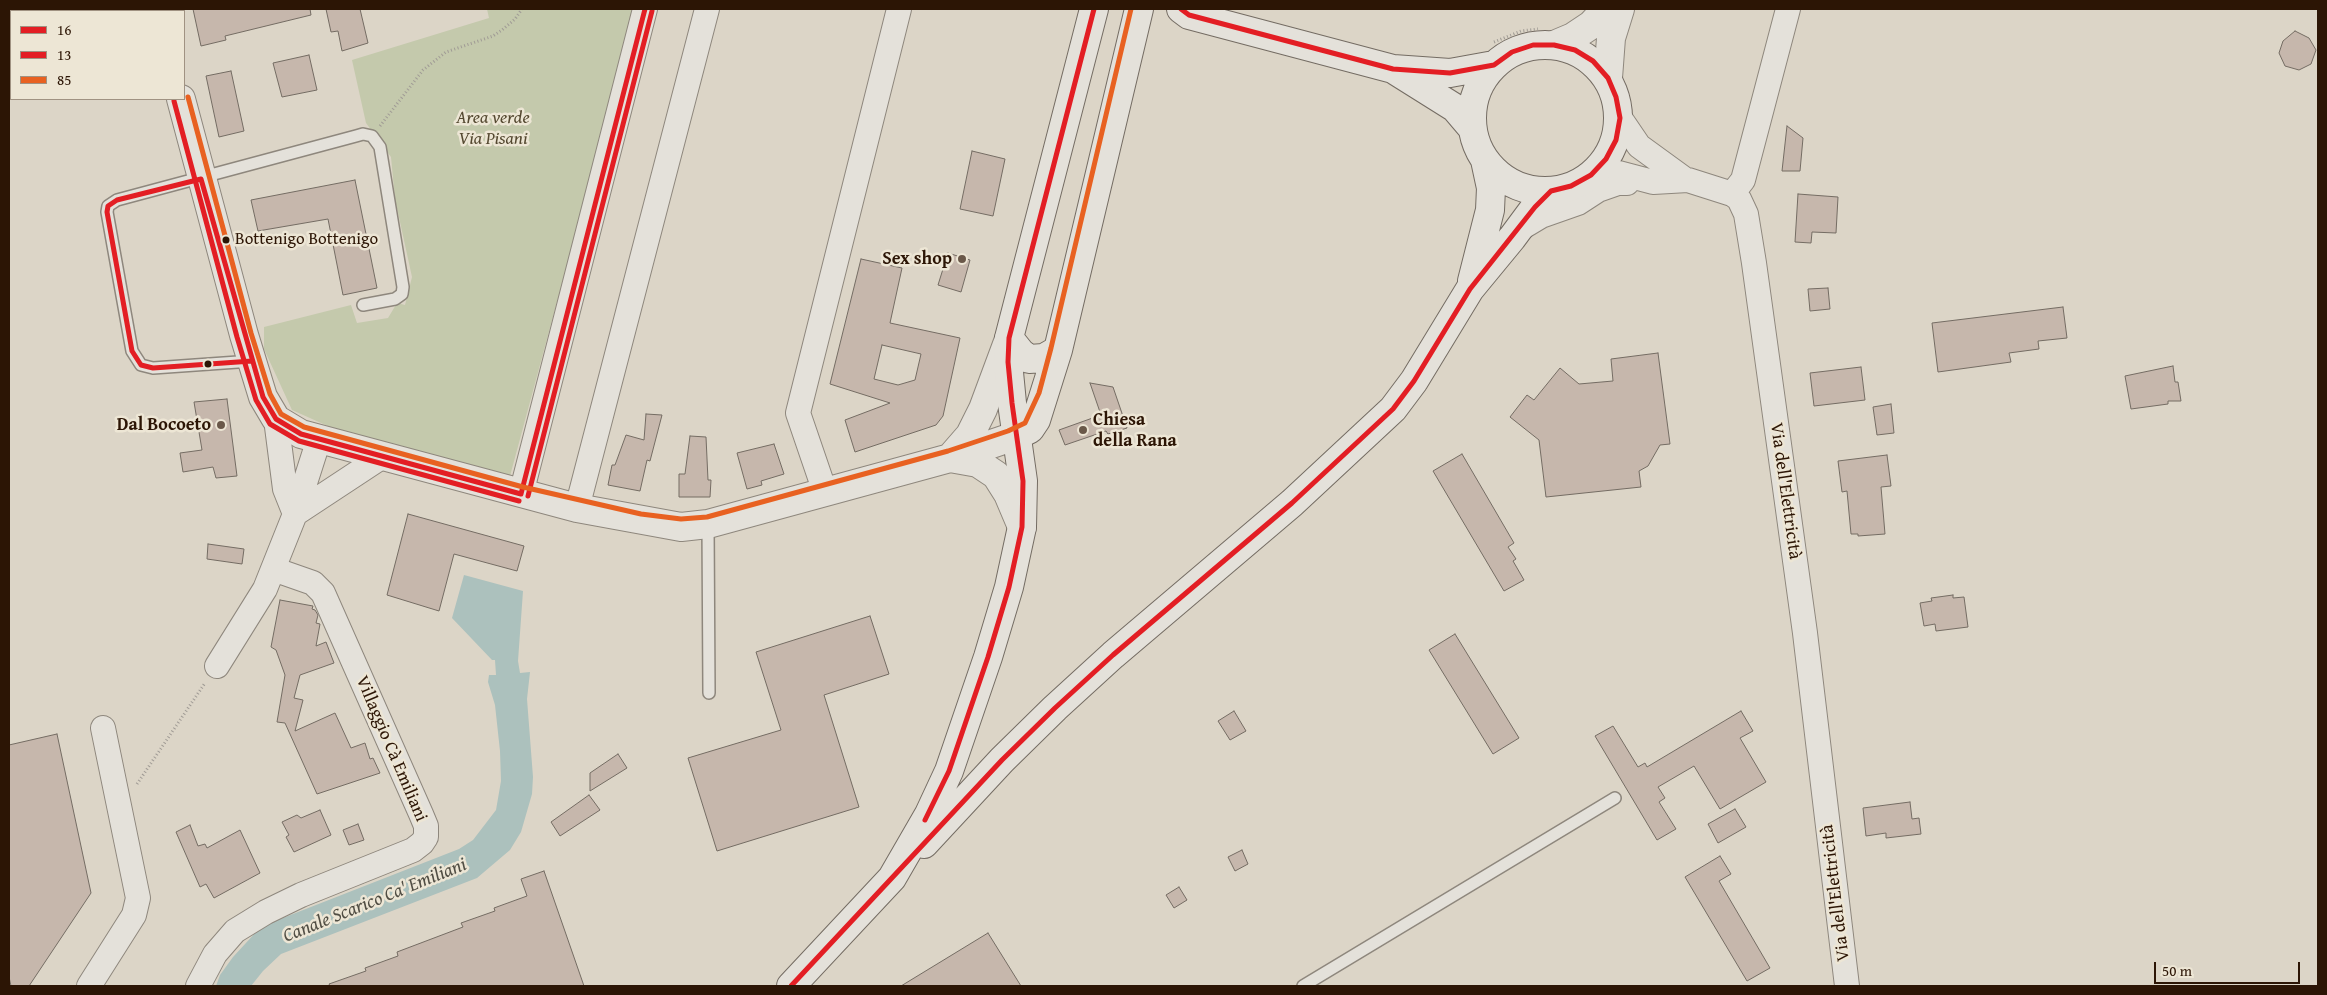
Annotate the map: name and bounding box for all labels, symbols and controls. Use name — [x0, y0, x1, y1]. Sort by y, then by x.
legend — [10, 10, 185, 100]
text: 16 — [57, 19, 71, 40]
text: 13 — [57, 44, 71, 65]
text: 85 — [57, 69, 71, 90]
park label: Area verde Via Pisani — [456, 107, 530, 150]
place label: Bottenigo Bottenigo — [235, 230, 378, 250]
marker: Bottenigo Bottenigo — [221, 235, 231, 245]
place label: Sex shop — [882, 248, 952, 270]
marker: Sex shop — [956, 253, 968, 265]
unlabelled marker — [203, 359, 213, 369]
place label: Chiesa della Rana — [1093, 409, 1177, 452]
place label: Dal Bocoeto — [117, 414, 211, 436]
marker: Dal Bocoeto — [215, 419, 227, 431]
street label: Via dell'Elettricità — [1765, 421, 1805, 561]
marker: Chiesa della Rana — [1077, 424, 1089, 436]
street label: Villaggio Cà Emiliani — [350, 673, 432, 825]
street label: Via dell'Elettricità — [1817, 823, 1855, 963]
water label: Canale Scarico Ca' Emiliani — [280, 854, 470, 948]
scale bar — [2157, 952, 2303, 984]
text: 50 m — [2162, 960, 2192, 981]

